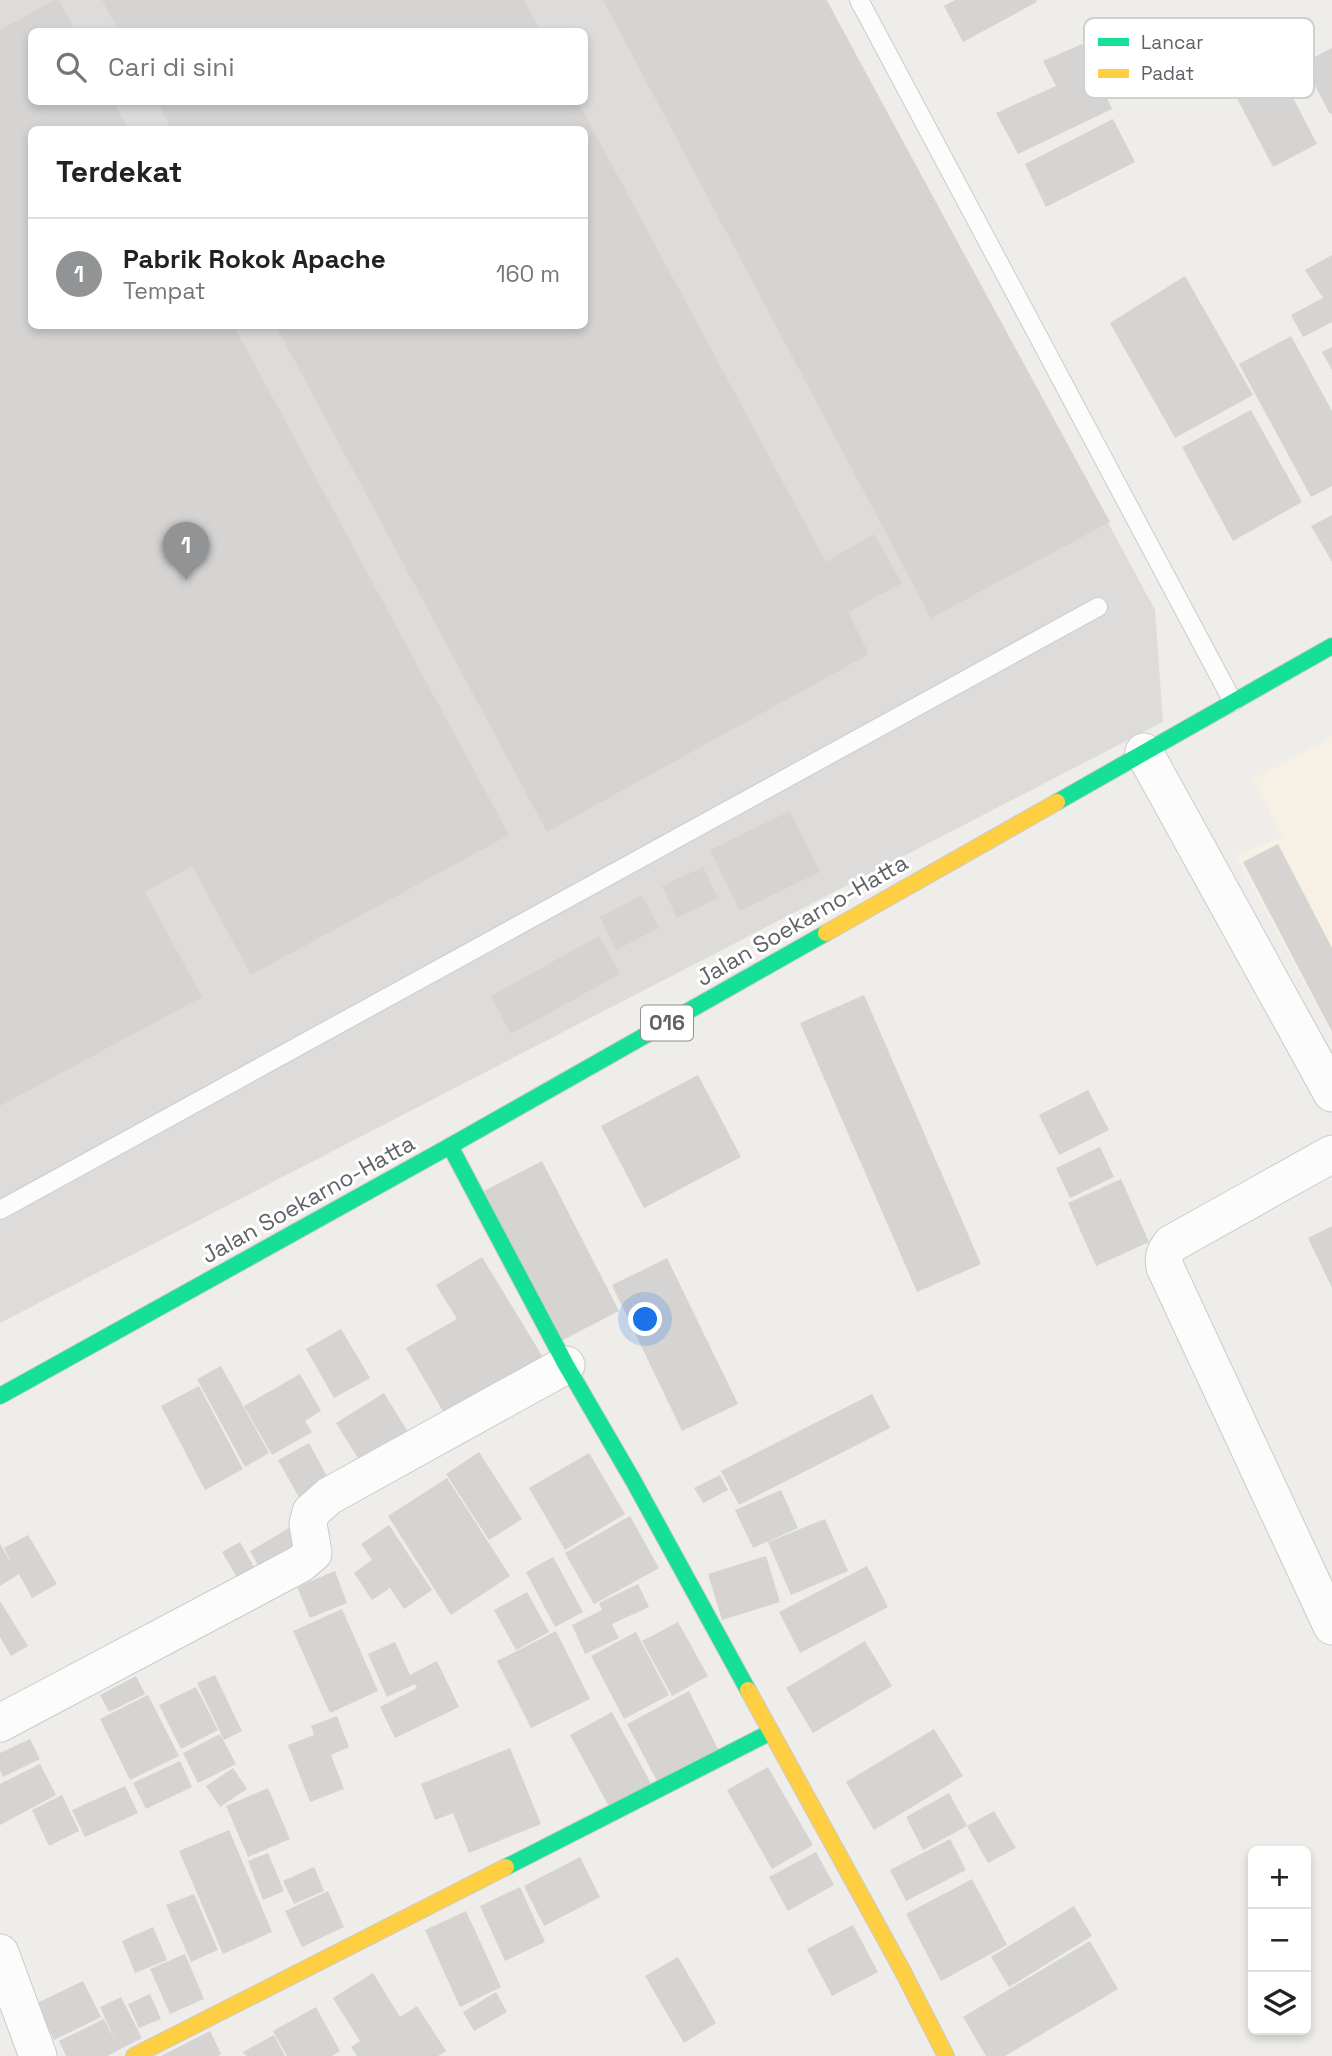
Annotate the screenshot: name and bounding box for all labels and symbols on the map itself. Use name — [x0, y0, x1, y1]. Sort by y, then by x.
legend — [1084, 18, 1314, 98]
text: Lancar — [1141, 30, 1203, 55]
text: Padat — [1141, 61, 1194, 86]
pin: 1 — [163, 522, 209, 580]
street label: Jalan Soekarno-Hatta — [691, 847, 913, 993]
road number: 016 — [641, 1006, 693, 1040]
street label: Jalan Soekarno-Hatta — [196, 1128, 420, 1270]
your location — [628, 1302, 662, 1336]

